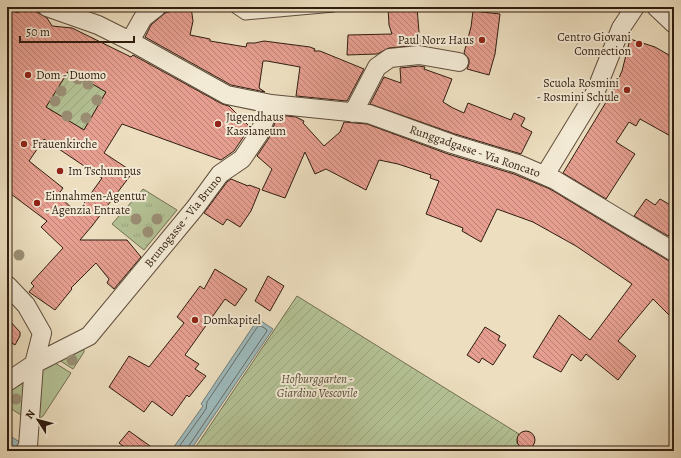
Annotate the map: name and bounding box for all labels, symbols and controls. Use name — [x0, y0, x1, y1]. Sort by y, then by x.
scale bar — [20, 18, 134, 44]
text: 50 m — [26, 24, 50, 40]
place label: Centro Giovani Connection — [557, 29, 631, 59]
place label: Paul Norz Haus — [398, 32, 474, 48]
marker: Paul Norz Haus — [477, 35, 487, 45]
marker: Centro Giovani Connection — [634, 39, 644, 49]
place label: Dom - Duomo — [36, 67, 106, 83]
marker: Dom - Duomo — [23, 70, 33, 80]
place label: Scuola Rosmini - Rosmini Schule — [536, 75, 619, 105]
marker: Scuola Rosmini - Rosmini Schule — [622, 85, 632, 95]
place label: Jugendhaus Kassianeum — [226, 109, 286, 139]
marker: Jugendhaus Kassianeum — [213, 119, 223, 129]
street label: Runggadgasse - Via Roncato — [407, 121, 543, 181]
place label: Frauenkirche — [32, 136, 97, 152]
marker: Frauenkirche — [19, 139, 29, 149]
place label: Im Tschumpus — [68, 163, 141, 179]
marker: Im Tschumpus — [55, 166, 65, 176]
street label: Brunogasse - Via Bruno — [141, 171, 225, 271]
place label: Einnahmen-Agentur - Agenzia Entrate — [45, 188, 147, 218]
marker: Einnahmen-Agentur - Agenzia Entrate — [32, 198, 42, 208]
place label: Domkapitel — [203, 312, 261, 328]
marker: Domkapitel — [190, 315, 200, 325]
park label: Hofburggarten - Giardino Vescovile — [277, 371, 358, 401]
north arrow — [18, 400, 58, 440]
text: N — [22, 407, 39, 422]

